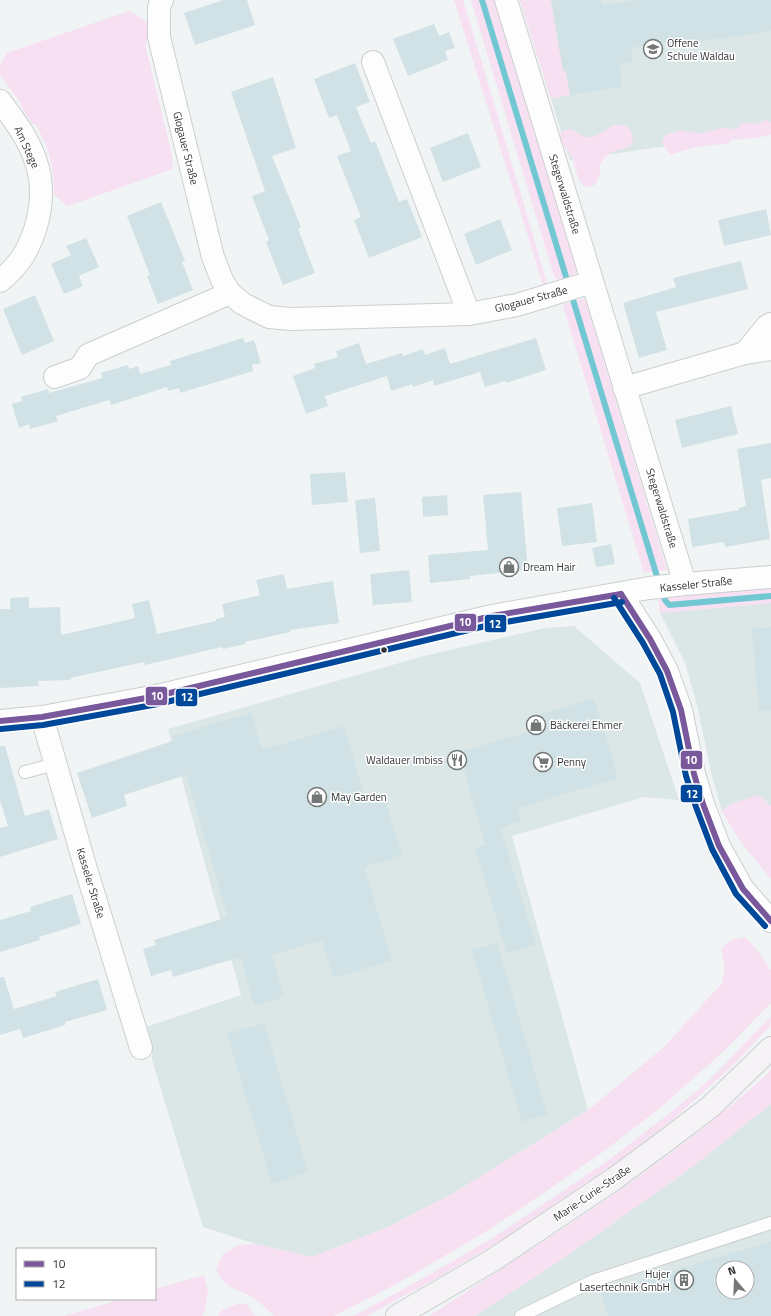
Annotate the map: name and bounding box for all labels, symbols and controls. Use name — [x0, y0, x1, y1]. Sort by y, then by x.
place label: Offene Schule Waldau — [667, 35, 735, 64]
school or university icon: Offene Schule Waldau — [642, 38, 664, 60]
street label: Glogauer Straße — [169, 110, 203, 187]
street label: Am Stege — [10, 123, 44, 171]
street label: Stegerwaldstraße — [545, 152, 585, 236]
street label: Glogauer Straße — [493, 281, 570, 316]
street label: Stegerwaldstraße — [642, 466, 682, 550]
shop icon: Dream Hair — [498, 556, 520, 578]
place label: Dream Hair — [523, 559, 576, 575]
street label: Kasseler Straße — [659, 572, 733, 596]
line badge: 10 — [454, 613, 477, 632]
text: 10 — [459, 614, 471, 630]
line badge: 12 — [484, 614, 507, 633]
text: 12 — [489, 616, 501, 632]
unlabelled marker — [379, 645, 389, 655]
line badge: 10 — [145, 686, 168, 706]
text: 10 — [151, 688, 163, 704]
line badge: 12 — [175, 688, 198, 707]
text: 12 — [181, 689, 193, 705]
shop icon: Bäckerei Ehmer — [525, 714, 547, 736]
place label: Bäckerei Ehmer — [550, 717, 623, 733]
restaurant icon: Waldauer Imbiss — [446, 749, 468, 771]
line badge: 10 — [680, 750, 703, 770]
supermarket icon: Penny — [532, 751, 554, 773]
place label: Waldauer Imbiss — [366, 752, 443, 768]
text: 10 — [685, 752, 697, 768]
place label: Penny — [557, 754, 587, 770]
line badge: 12 — [680, 784, 703, 803]
shop icon: May Garden — [306, 786, 328, 808]
text: 12 — [686, 786, 698, 802]
place label: May Garden — [331, 789, 387, 805]
street label: Kasseler Straße — [73, 846, 109, 921]
street label: Marie-Curie-Straße — [550, 1161, 634, 1225]
legend — [16, 1248, 156, 1300]
text: 10 — [52, 1254, 66, 1273]
north arrow — [715, 1260, 755, 1300]
text: N — [726, 1262, 738, 1279]
place label: Hujer Lasertechnik GmbH — [579, 1266, 670, 1295]
building icon: Hujer Lasertechnik GmbH — [673, 1269, 695, 1291]
text: 12 — [52, 1274, 65, 1293]

